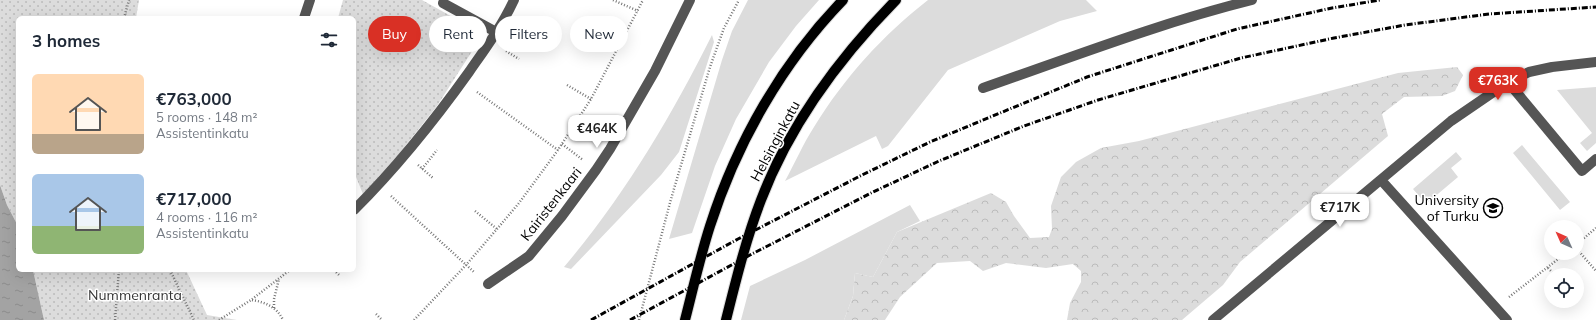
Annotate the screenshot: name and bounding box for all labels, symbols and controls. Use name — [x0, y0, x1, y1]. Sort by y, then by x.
chip: Buy — [368, 16, 421, 52]
chip: Rent — [429, 16, 487, 52]
chip: Filters — [495, 16, 562, 52]
chip: New — [570, 16, 628, 52]
icon: filters — [318, 29, 340, 51]
text: 3 homes — [32, 30, 100, 51]
pin: €763K — [1470, 67, 1526, 101]
text: €763K — [1478, 72, 1518, 88]
text: €763,000 — [156, 88, 232, 109]
icon: home — [64, 90, 112, 138]
street label: Helsinginkatu — [746, 98, 804, 184]
text: 5 rooms · 148 m² — [156, 109, 257, 125]
pin: €464K — [569, 115, 625, 149]
text: €464K — [577, 120, 617, 136]
text: Assistentinkatu — [156, 125, 249, 141]
street label: Kairistenkaari — [517, 163, 585, 245]
text: €717,000 — [156, 188, 232, 209]
icon: home — [64, 190, 112, 238]
place label: University of Turku — [1415, 191, 1480, 225]
pin: €717K — [1312, 194, 1368, 228]
school or university icon: University of Turku — [1482, 197, 1504, 219]
text: €717K — [1320, 199, 1360, 215]
text: 4 rooms · 116 m² — [156, 209, 257, 225]
north arrow — [1544, 220, 1584, 260]
map controls — [1544, 220, 1584, 308]
text: Assistentinkatu — [156, 225, 249, 241]
button: locate — [1544, 268, 1584, 308]
park label: Nummenranta — [88, 286, 182, 304]

